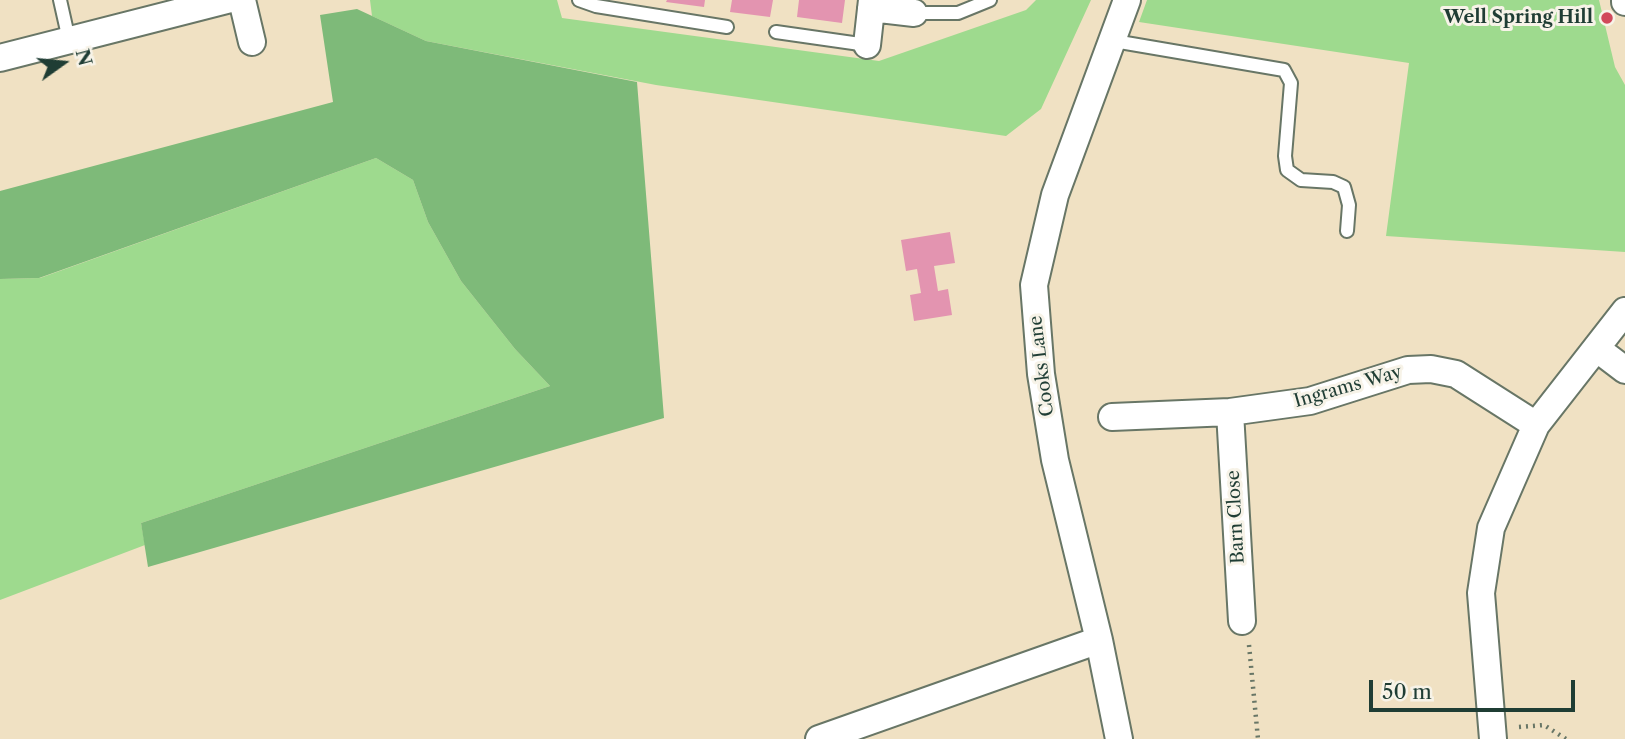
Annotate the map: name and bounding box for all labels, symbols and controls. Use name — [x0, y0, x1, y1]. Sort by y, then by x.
place label: Well Spring Hill — [1444, 7, 1593, 29]
marker: Well Spring Hill — [1599, 10, 1615, 26]
north arrow — [28, 28, 98, 98]
text: N — [71, 46, 97, 68]
street label: Cooks Lane — [1025, 314, 1059, 418]
street label: Ingrams Way — [1292, 361, 1404, 413]
street label: Barn Close — [1223, 470, 1249, 564]
scale bar — [1373, 666, 1580, 710]
text: 50 m — [1382, 679, 1432, 704]

